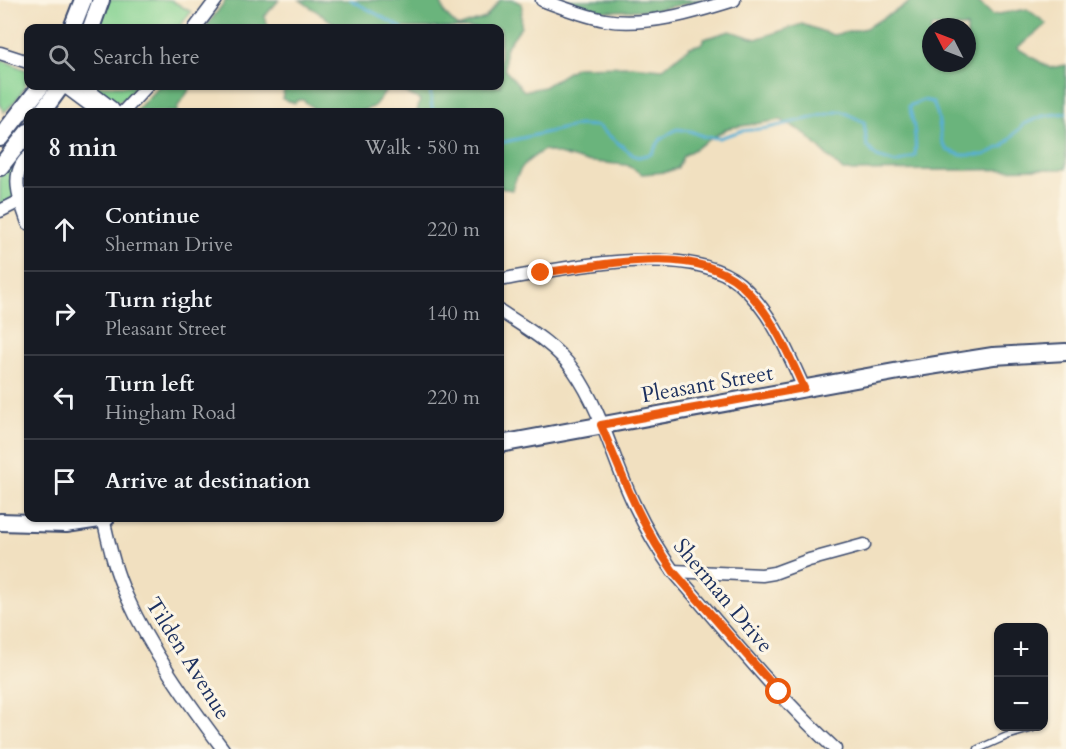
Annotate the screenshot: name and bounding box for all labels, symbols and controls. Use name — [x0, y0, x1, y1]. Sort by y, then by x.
north arrow — [922, 18, 976, 72]
search box — [24, 24, 504, 90]
icon: search — [45, 41, 78, 74]
text: Search here — [93, 42, 200, 72]
text: 8 min — [48, 130, 117, 165]
text: Walk · 580 m — [365, 134, 480, 161]
text: Continue — [105, 201, 200, 231]
icon: ahead — [48, 213, 81, 246]
text: 220 m — [427, 216, 480, 243]
text: Sherman Drive — [105, 231, 233, 258]
route end — [527, 259, 553, 285]
text: Turn right — [105, 285, 212, 315]
icon: right — [48, 297, 81, 330]
text: 140 m — [427, 300, 480, 327]
text: Pleasant Street — [105, 315, 226, 342]
street label: Pleasant Street — [639, 358, 775, 410]
text: Turn left — [105, 369, 194, 399]
icon: left — [48, 381, 81, 414]
text: 220 m — [427, 384, 480, 411]
text: Hingham Road — [105, 399, 236, 426]
icon: arrive — [48, 465, 81, 498]
text: Arrive at destination — [105, 466, 310, 496]
street label: Sherman Drive — [666, 532, 780, 659]
street label: Tilden Avenue — [139, 591, 238, 726]
map controls — [994, 623, 1048, 731]
button: + — [994, 623, 1048, 677]
button: − — [994, 677, 1048, 731]
route start — [765, 678, 791, 704]

